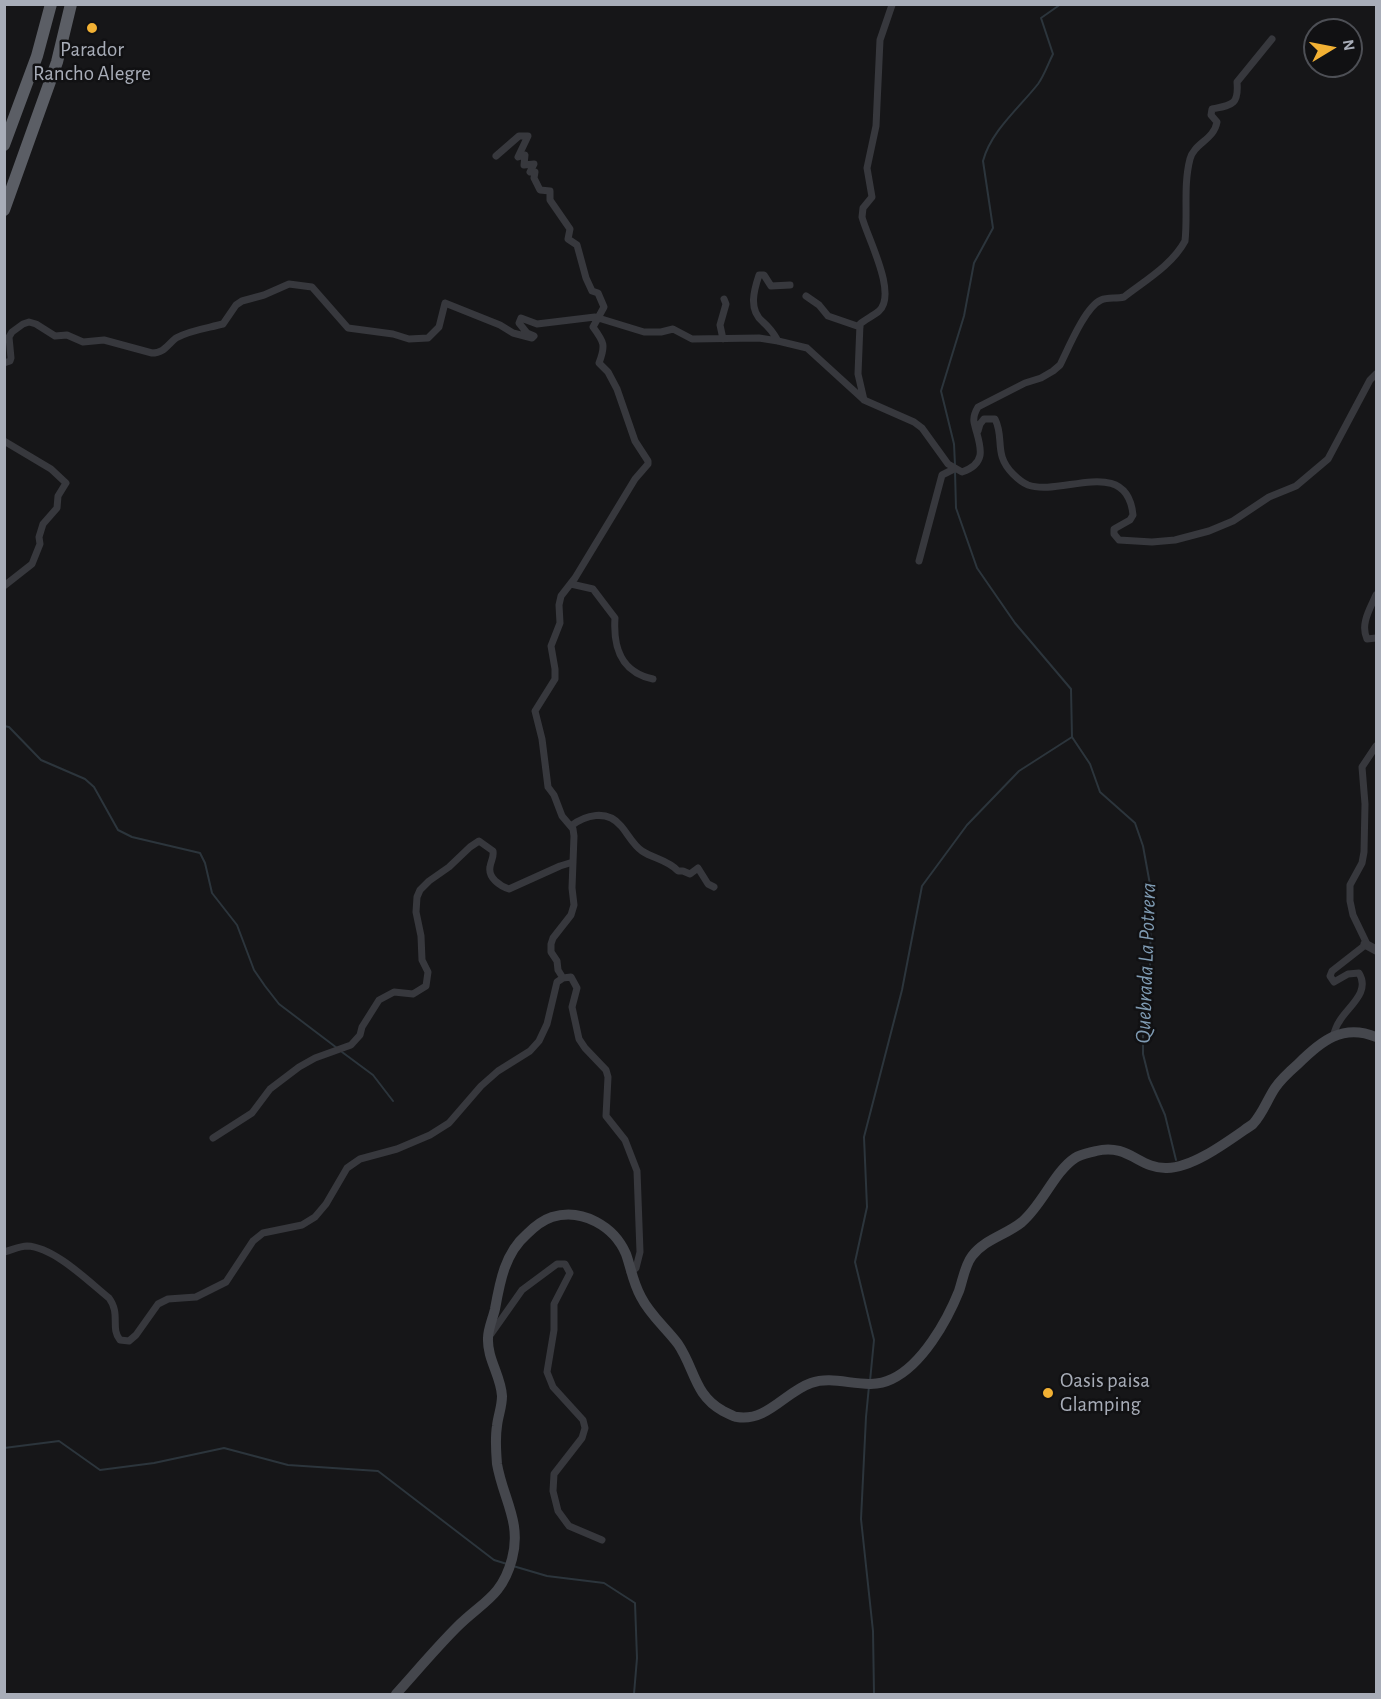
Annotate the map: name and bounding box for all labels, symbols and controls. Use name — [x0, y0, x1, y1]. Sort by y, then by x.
north arrow — [1303, 18, 1363, 78]
marker: Parador Rancho Alegre — [85, 21, 99, 35]
place label: Parador Rancho Alegre — [33, 37, 151, 87]
text: N — [1340, 38, 1358, 52]
water label: Quebrada La Potrera — [1130, 882, 1162, 1044]
place label: Oasis paisa Glamping — [1060, 1368, 1150, 1418]
marker: Oasis paisa Glamping — [1041, 1386, 1055, 1400]

